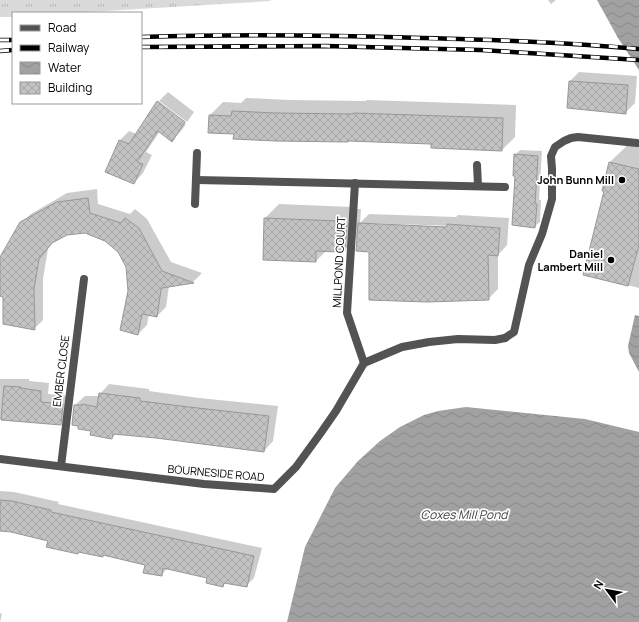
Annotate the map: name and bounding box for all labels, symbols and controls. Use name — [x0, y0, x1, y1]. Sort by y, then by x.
legend — [12, 12, 142, 104]
text: Road — [48, 19, 76, 36]
text: Railway — [48, 39, 90, 56]
text: Water — [48, 59, 82, 76]
text: Building — [48, 79, 92, 96]
place label: John Bunn Mill — [537, 172, 614, 187]
marker: John Bunn Mill — [617, 175, 627, 185]
street label: MILLPOND COURT — [329, 215, 348, 308]
place label: Daniel Lambert Mill — [537, 246, 603, 274]
marker: Daniel Lambert Mill — [606, 255, 616, 265]
street label: EMBER CLOSE — [49, 334, 72, 408]
street label: BOURNESIDE ROAD — [167, 461, 265, 484]
water label: Coxes Mill Pond — [421, 506, 509, 523]
north arrow — [587, 570, 627, 610]
text: N — [590, 577, 607, 592]

